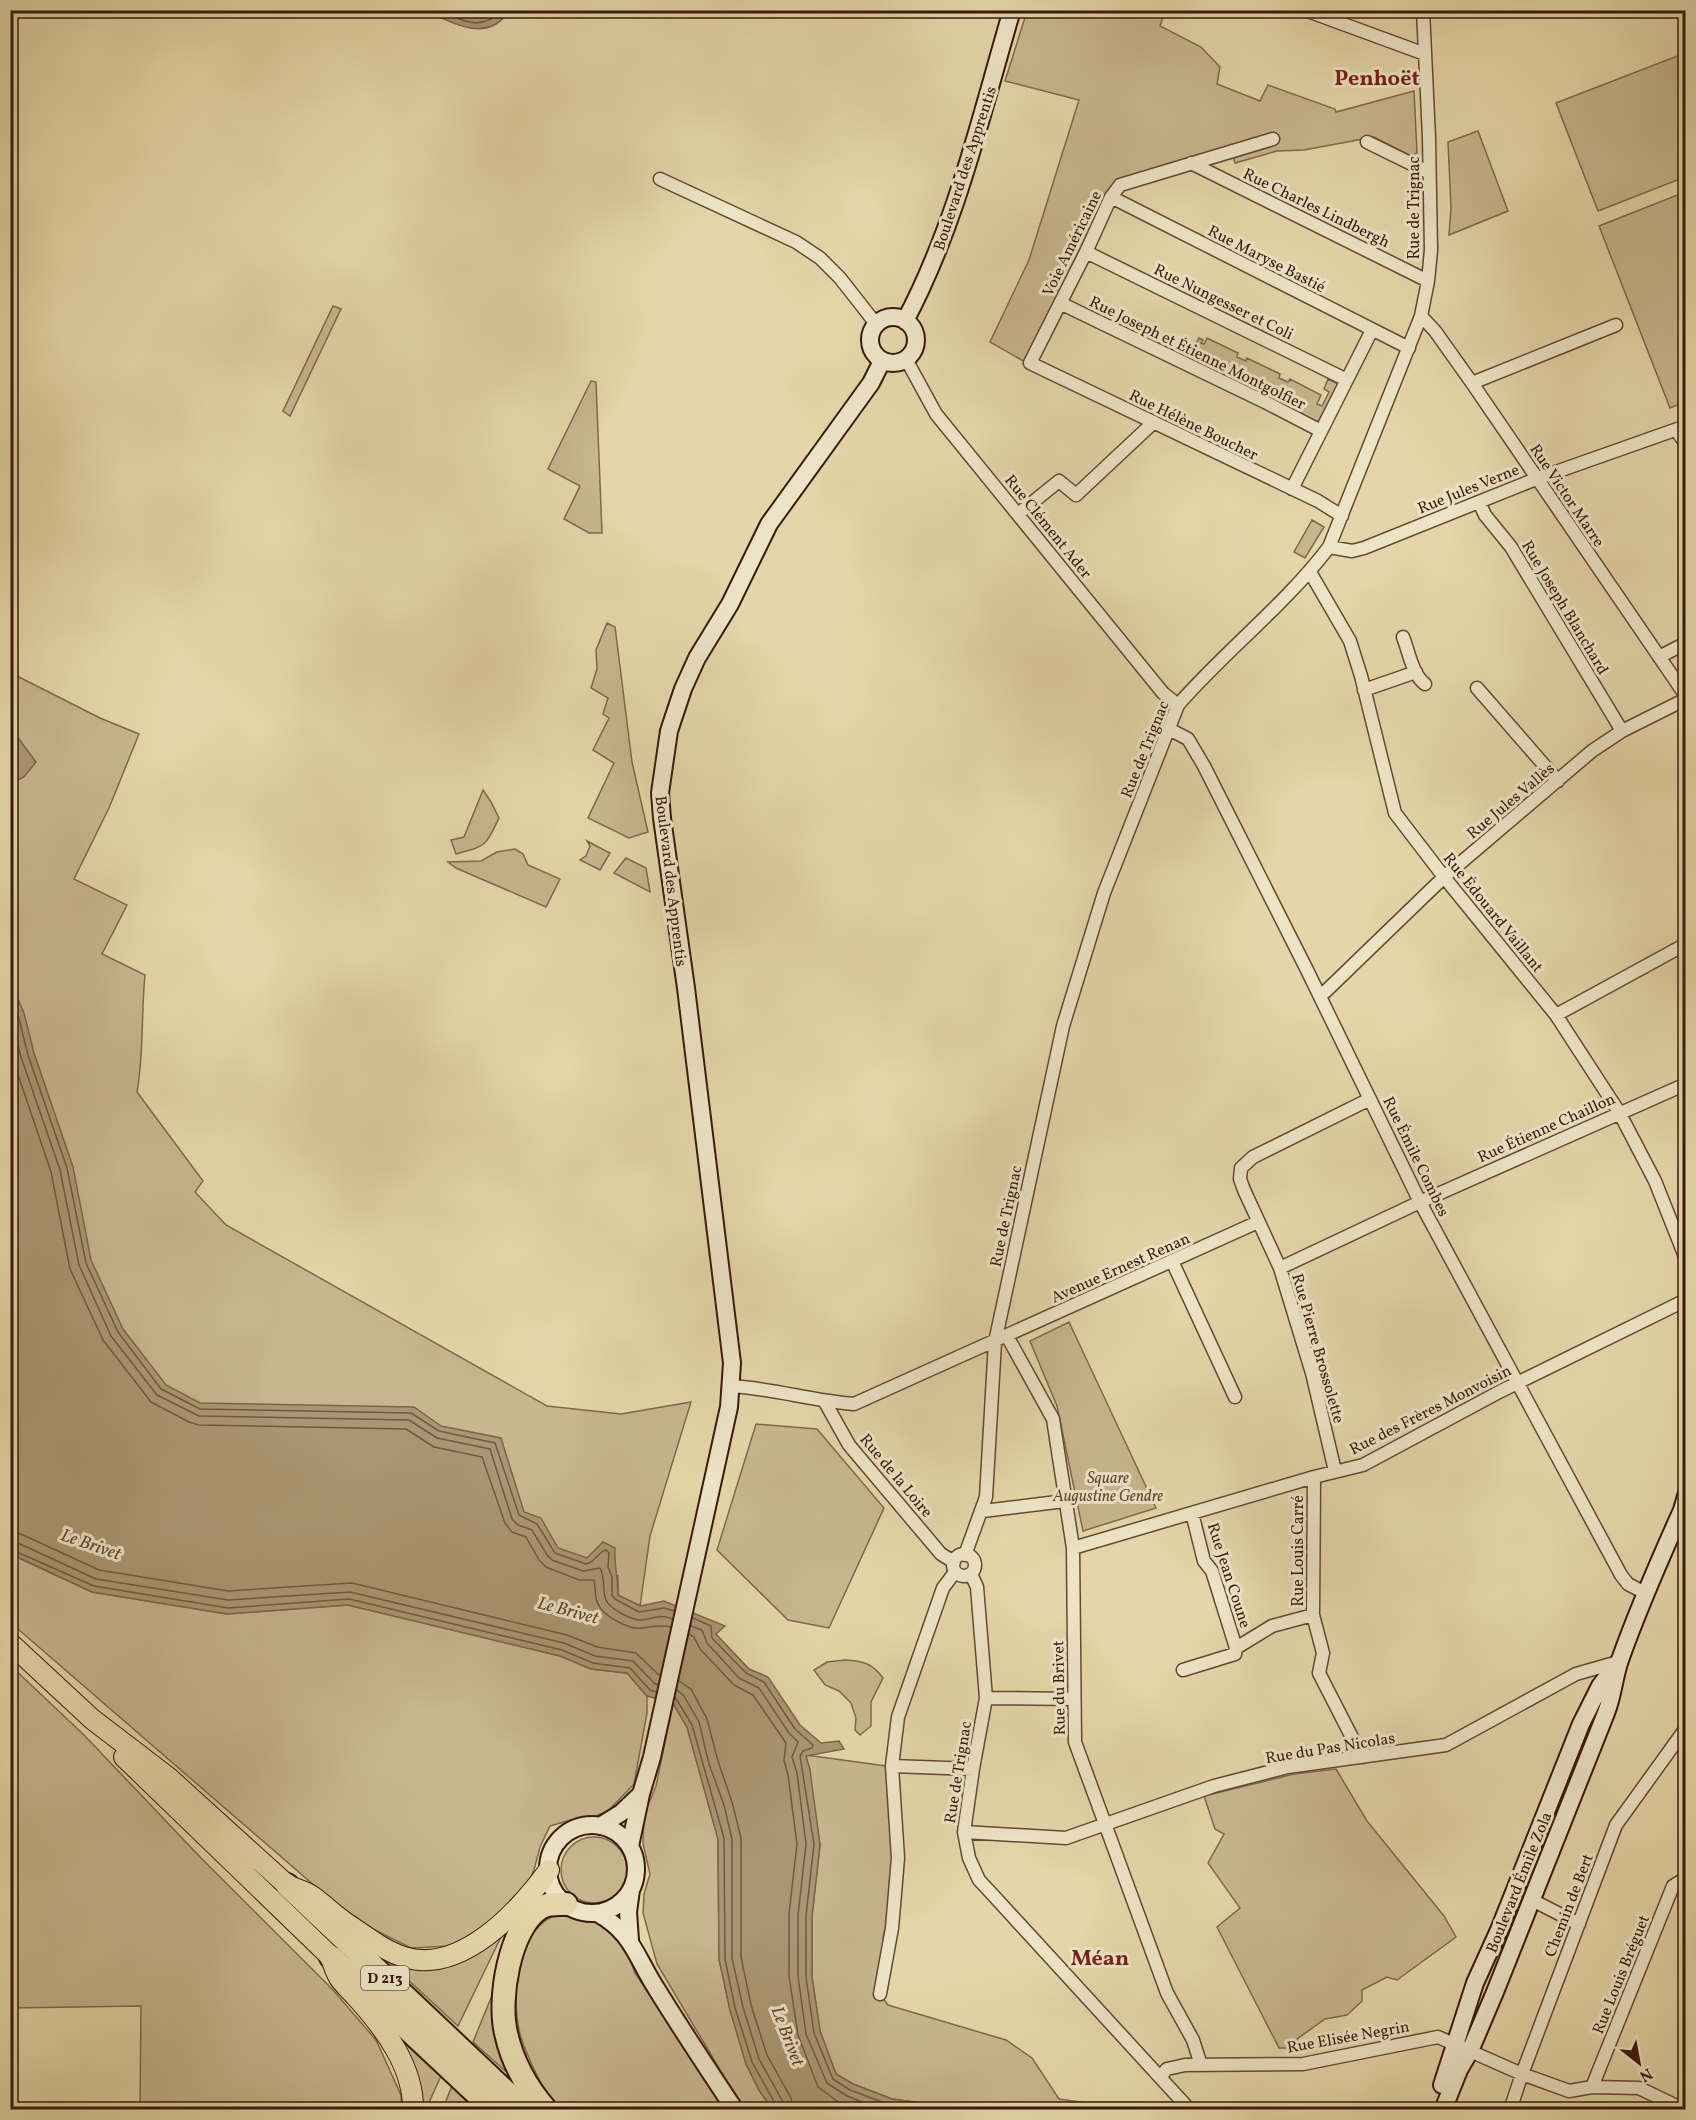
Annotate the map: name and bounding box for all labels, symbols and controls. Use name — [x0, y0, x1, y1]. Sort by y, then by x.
district label: Penhoët — [1334, 64, 1420, 95]
street label: Boulevard des Apprentis — [929, 83, 1003, 254]
street label: Rue de Trignac — [1404, 156, 1426, 260]
street label: Rue Charles Lindbergh — [1239, 164, 1393, 254]
street label: Voie Américaine — [1038, 187, 1108, 300]
street label: Rue Maryse Bastié — [1203, 221, 1329, 299]
street label: Rue Nungesser et Coli — [1150, 259, 1297, 346]
street label: Rue Joseph et Étienne Montgolfier — [1085, 292, 1309, 416]
street label: Rue Hélène Boucher — [1125, 385, 1262, 467]
street label: Rue Victor Marre — [1524, 440, 1609, 552]
street label: Rue Jules Verne — [1415, 459, 1523, 520]
street label: Rue Clément Ader — [999, 471, 1096, 584]
street label: Rue Joseph Blanchard — [1515, 537, 1613, 679]
street label: Rue de Trignac — [1116, 698, 1175, 802]
street label: Rue Jules Vallès — [1463, 758, 1560, 845]
street label: Boulevard des Apprentis — [649, 795, 691, 968]
street label: Rue Édouard Vaillant — [1437, 849, 1548, 978]
street label: Rue Étienne Chaillon — [1474, 1089, 1619, 1169]
street label: Rue Émile Combes — [1377, 1093, 1454, 1221]
street label: Rue de Trignac — [985, 1164, 1028, 1269]
street label: Avenue Ernest Renan — [1048, 1228, 1194, 1309]
street label: Rue Pierre Brossolette — [1285, 1271, 1349, 1426]
street label: Rue des Frères Monvoisin — [1346, 1360, 1516, 1461]
street label: Rue de la Loire — [854, 1430, 937, 1523]
park label: Square Augustine Gendre — [1052, 1468, 1163, 1508]
street label: Rue Louis Carré — [1288, 1495, 1310, 1607]
street label: Rue Jean Coune — [1201, 1520, 1255, 1631]
water label: Le Brivet — [57, 1523, 125, 1568]
water label: Le Brivet — [534, 1591, 602, 1632]
street label: Rue du Brivet — [1048, 1640, 1072, 1736]
street label: Rue de Trignac — [940, 1720, 978, 1825]
street label: Rue du Pas Nicolas — [1264, 1728, 1397, 1770]
street label: Boulevard Émile Zola — [1481, 1809, 1558, 1957]
street label: Chemin de Bert — [1540, 1851, 1600, 1961]
street label: Rue Louis Bréguet — [1588, 1912, 1656, 2038]
district label: Méan — [1071, 1944, 1129, 1975]
road number: D 213 — [361, 1966, 409, 1990]
water label: Le Brivet — [764, 2003, 810, 2071]
street label: Rue Elisée Negrin — [1285, 2016, 1411, 2060]
north arrow — [1609, 2033, 1669, 2093]
text: N — [1635, 2062, 1656, 2087]

